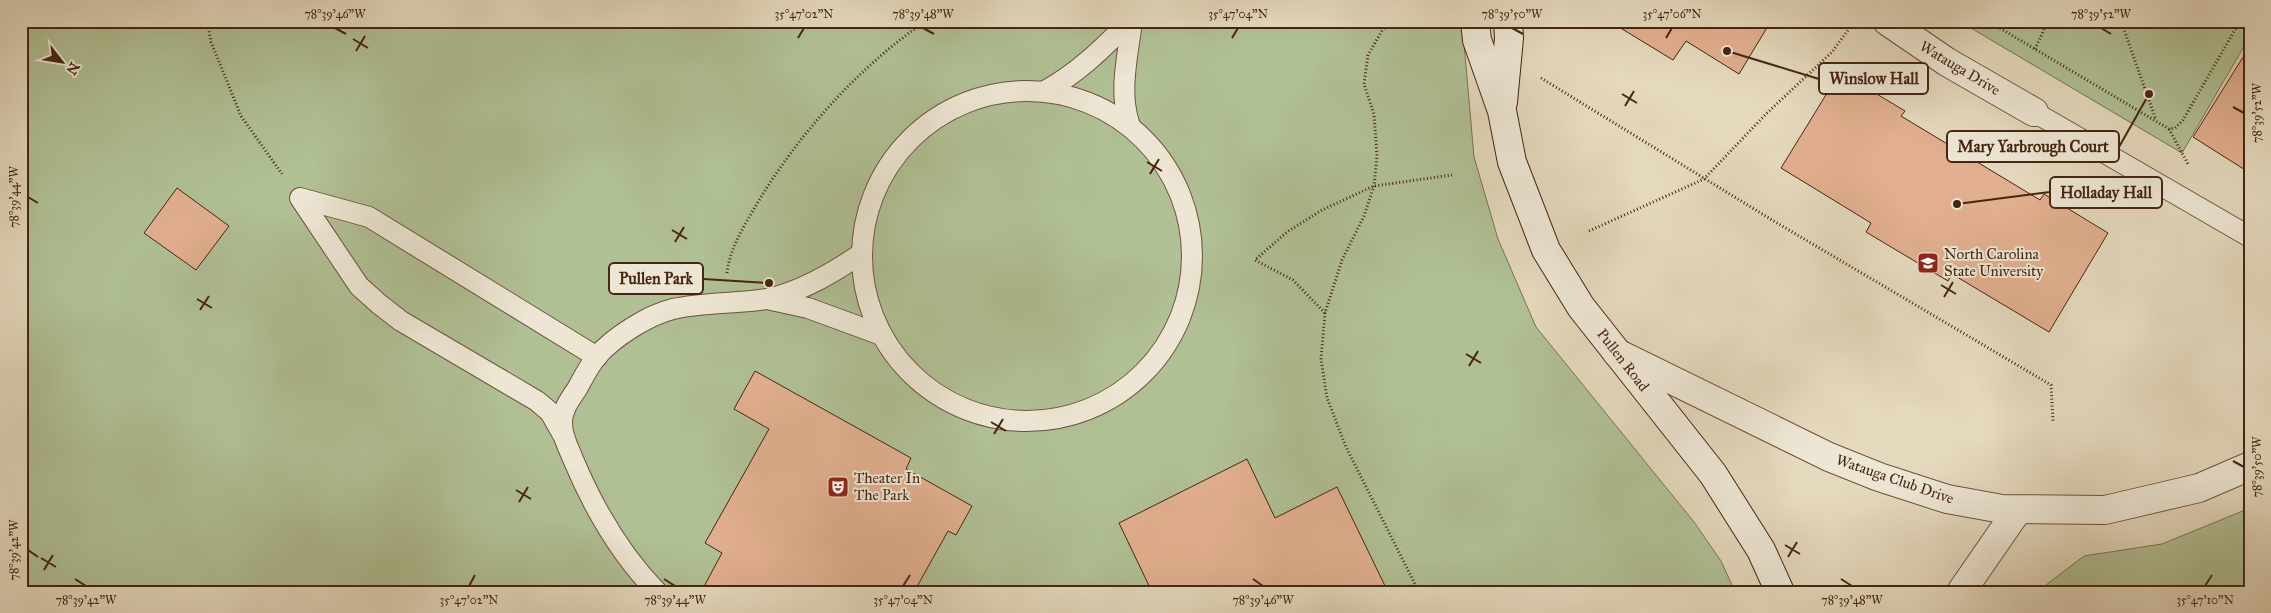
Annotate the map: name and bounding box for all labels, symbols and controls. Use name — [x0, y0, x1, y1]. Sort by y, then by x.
text: 78°39'46"W — [304, 7, 366, 21]
text: 35°47'02"N — [775, 7, 833, 21]
text: 78°39'48"W — [892, 7, 954, 21]
text: 35°47'04"N — [1208, 7, 1268, 21]
text: 78°39'50"W — [1482, 7, 1543, 21]
text: 35°47'06"N — [1642, 7, 1702, 21]
text: 78°39'52"W — [2071, 7, 2132, 21]
street label: Watauga Drive — [1916, 37, 2004, 99]
north arrow — [38, 38, 88, 88]
text: N — [62, 59, 83, 78]
callout: Winslow Hall — [1819, 63, 1928, 94]
text: Winslow Hall — [1829, 69, 1919, 88]
text: 78°39'52"W — [2250, 82, 2264, 143]
callout: Mary Yarbrough Court — [1947, 131, 2119, 162]
text: Mary Yarbrough Court — [1957, 137, 2109, 157]
text: 78°39'44"W — [7, 166, 21, 228]
callout: Holladay Hall — [2050, 177, 2162, 208]
text: Holladay Hall — [2060, 183, 2153, 203]
place label: North Carolina State University — [1944, 245, 2044, 280]
school or university icon: North Carolina State University — [1916, 251, 1940, 275]
callout: Pullen Park — [609, 263, 703, 294]
text: Pullen Park — [619, 269, 694, 288]
street label: Pullen Road — [1593, 325, 1653, 395]
text: 78°39'50"W — [2250, 436, 2264, 497]
street label: Watauga Club Drive — [1834, 450, 1956, 508]
place label: Theater In The Park — [854, 469, 920, 504]
theatre icon: Theater In The Park — [826, 475, 850, 499]
text: 78°39'42"W — [7, 519, 21, 580]
text: 78°39'42"W — [56, 593, 117, 607]
text: 35°47'02"N — [440, 593, 498, 607]
text: 78°39'44"W — [644, 593, 706, 607]
text: 35°47'04"N — [873, 593, 933, 607]
text: 78°39'46"W — [1232, 593, 1294, 607]
text: 78°39'48"W — [1821, 593, 1883, 607]
text: 35°47'10"N — [2176, 593, 2234, 607]

